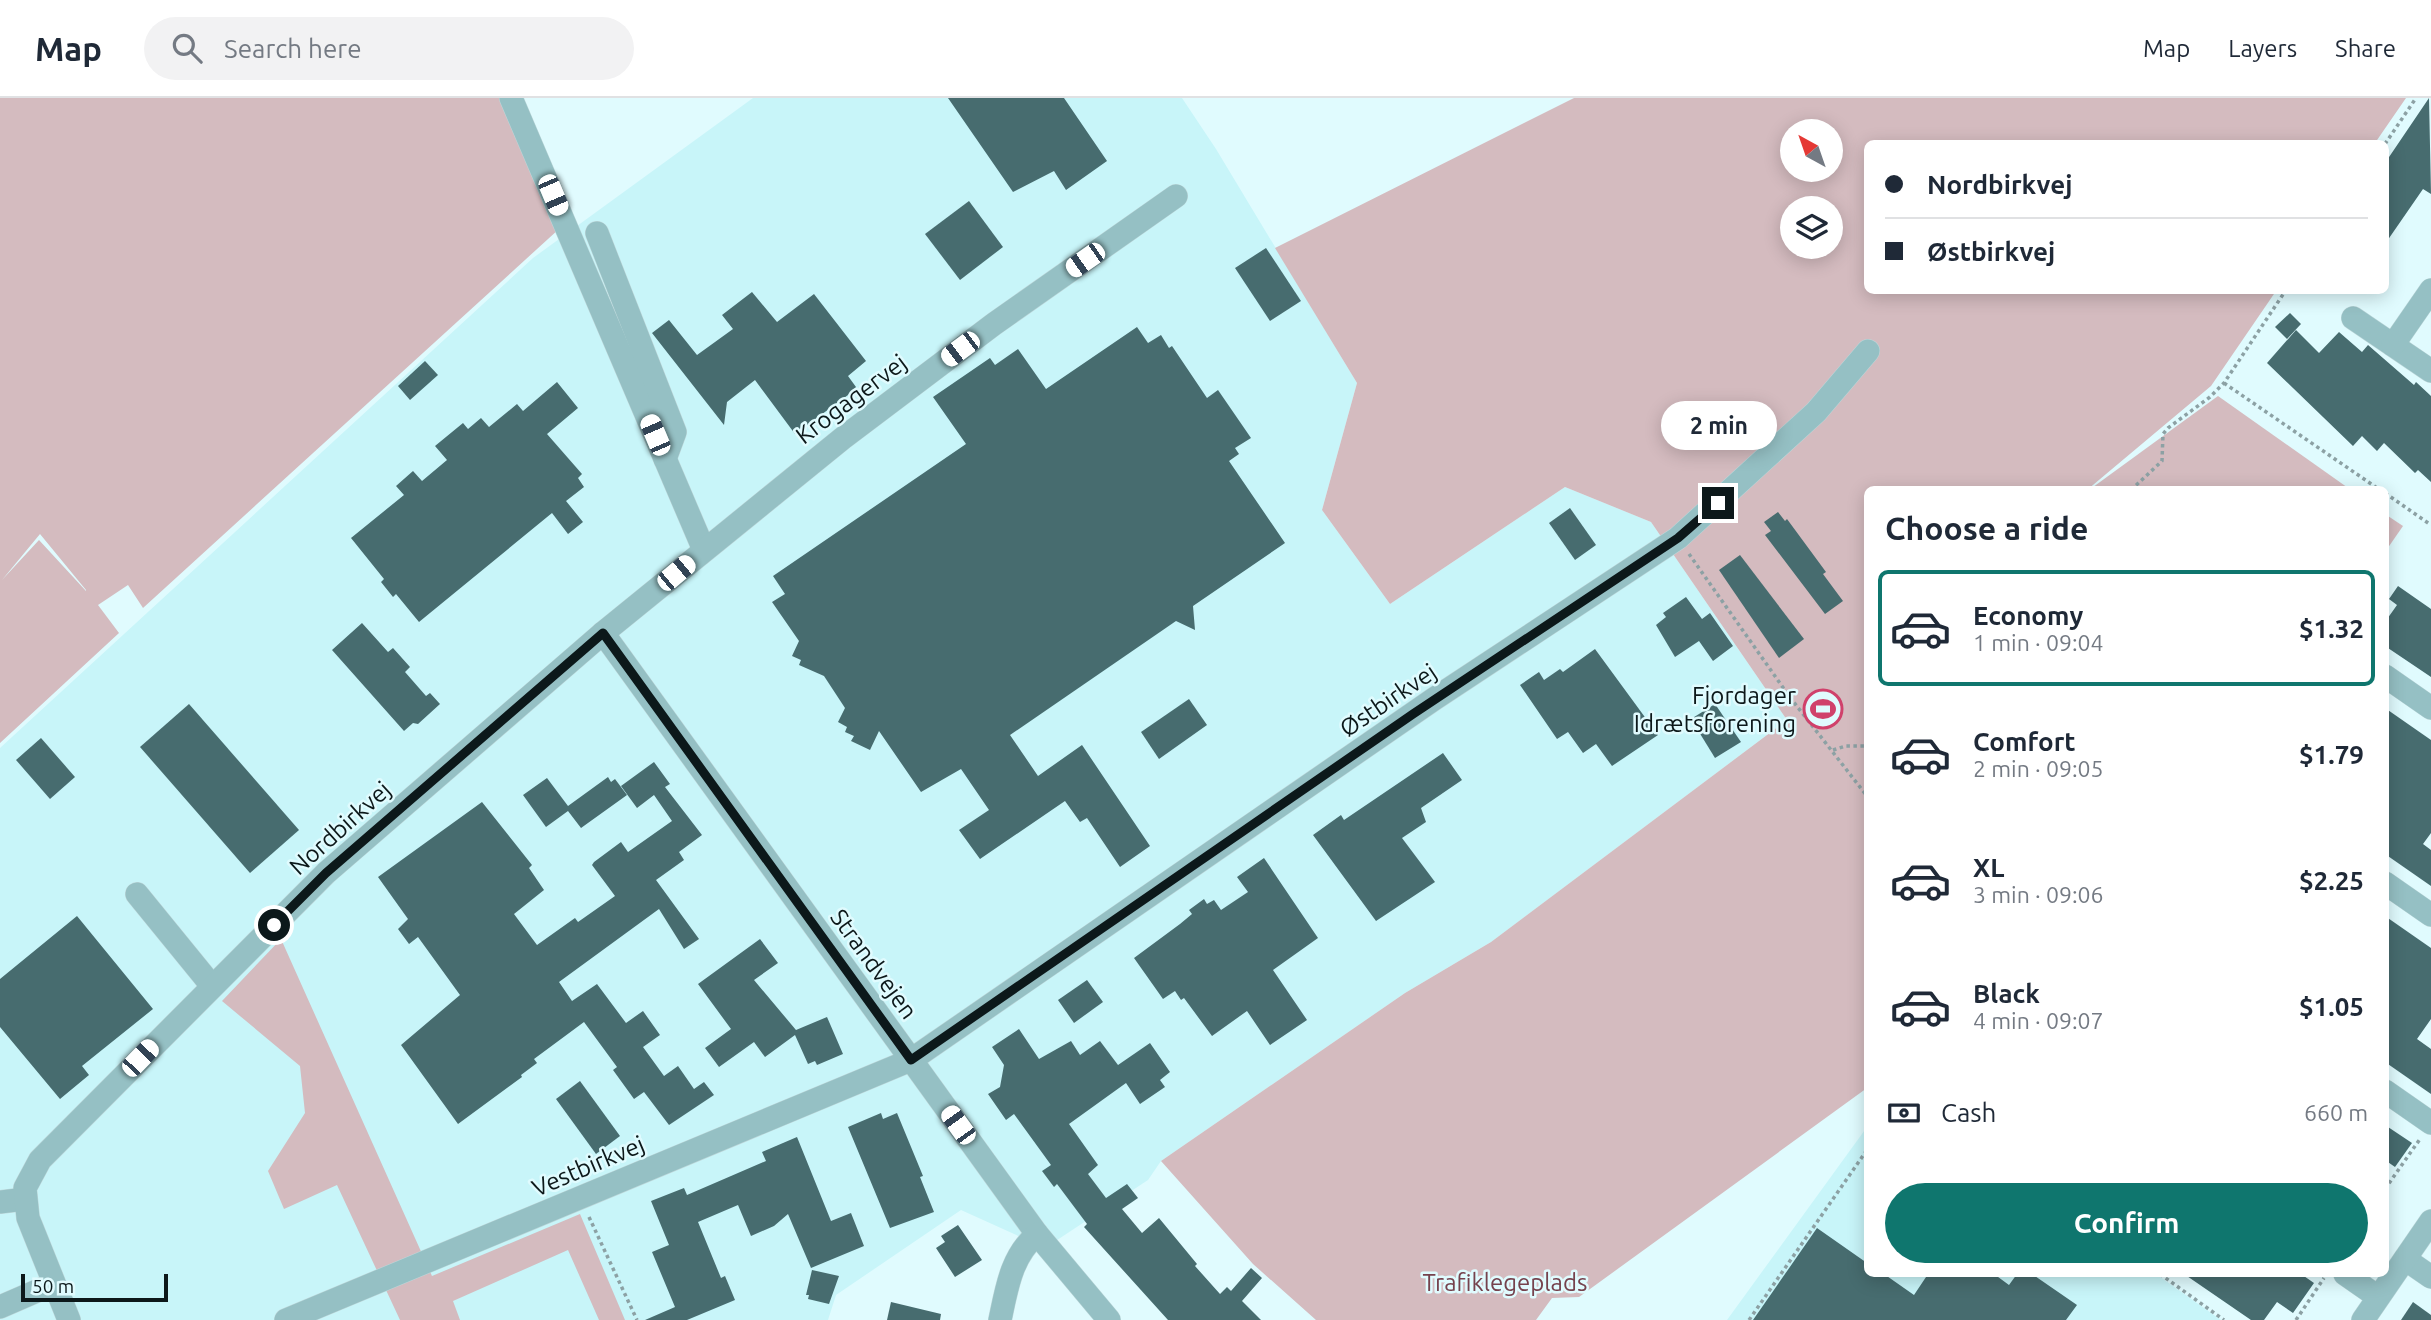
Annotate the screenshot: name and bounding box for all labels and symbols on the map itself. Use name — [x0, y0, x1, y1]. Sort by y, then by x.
north arrow — [1780, 119, 1843, 182]
car — [536, 172, 571, 218]
car — [1062, 239, 1109, 281]
car — [937, 328, 984, 370]
street label: Krogagervej — [790, 349, 912, 449]
callout: 2 min — [1660, 402, 1776, 450]
car — [638, 412, 673, 458]
route end — [1702, 487, 1734, 519]
car — [654, 551, 699, 595]
street label: Østbirkvej — [1335, 658, 1441, 742]
place label: Fjordager Idrætsforening — [1634, 682, 1796, 737]
sports icon: Fjordager Idrætsforening — [1802, 688, 1844, 730]
street label: Nordbirkvej — [284, 776, 396, 880]
street label: Strandvejen — [825, 904, 923, 1024]
route start — [258, 909, 290, 941]
car — [118, 1036, 163, 1080]
car — [938, 1102, 979, 1148]
street label: Vestbirkvej — [528, 1130, 648, 1202]
park label: Trafiklegeplads — [1423, 1269, 1587, 1296]
scale bar — [21, 1271, 168, 1303]

